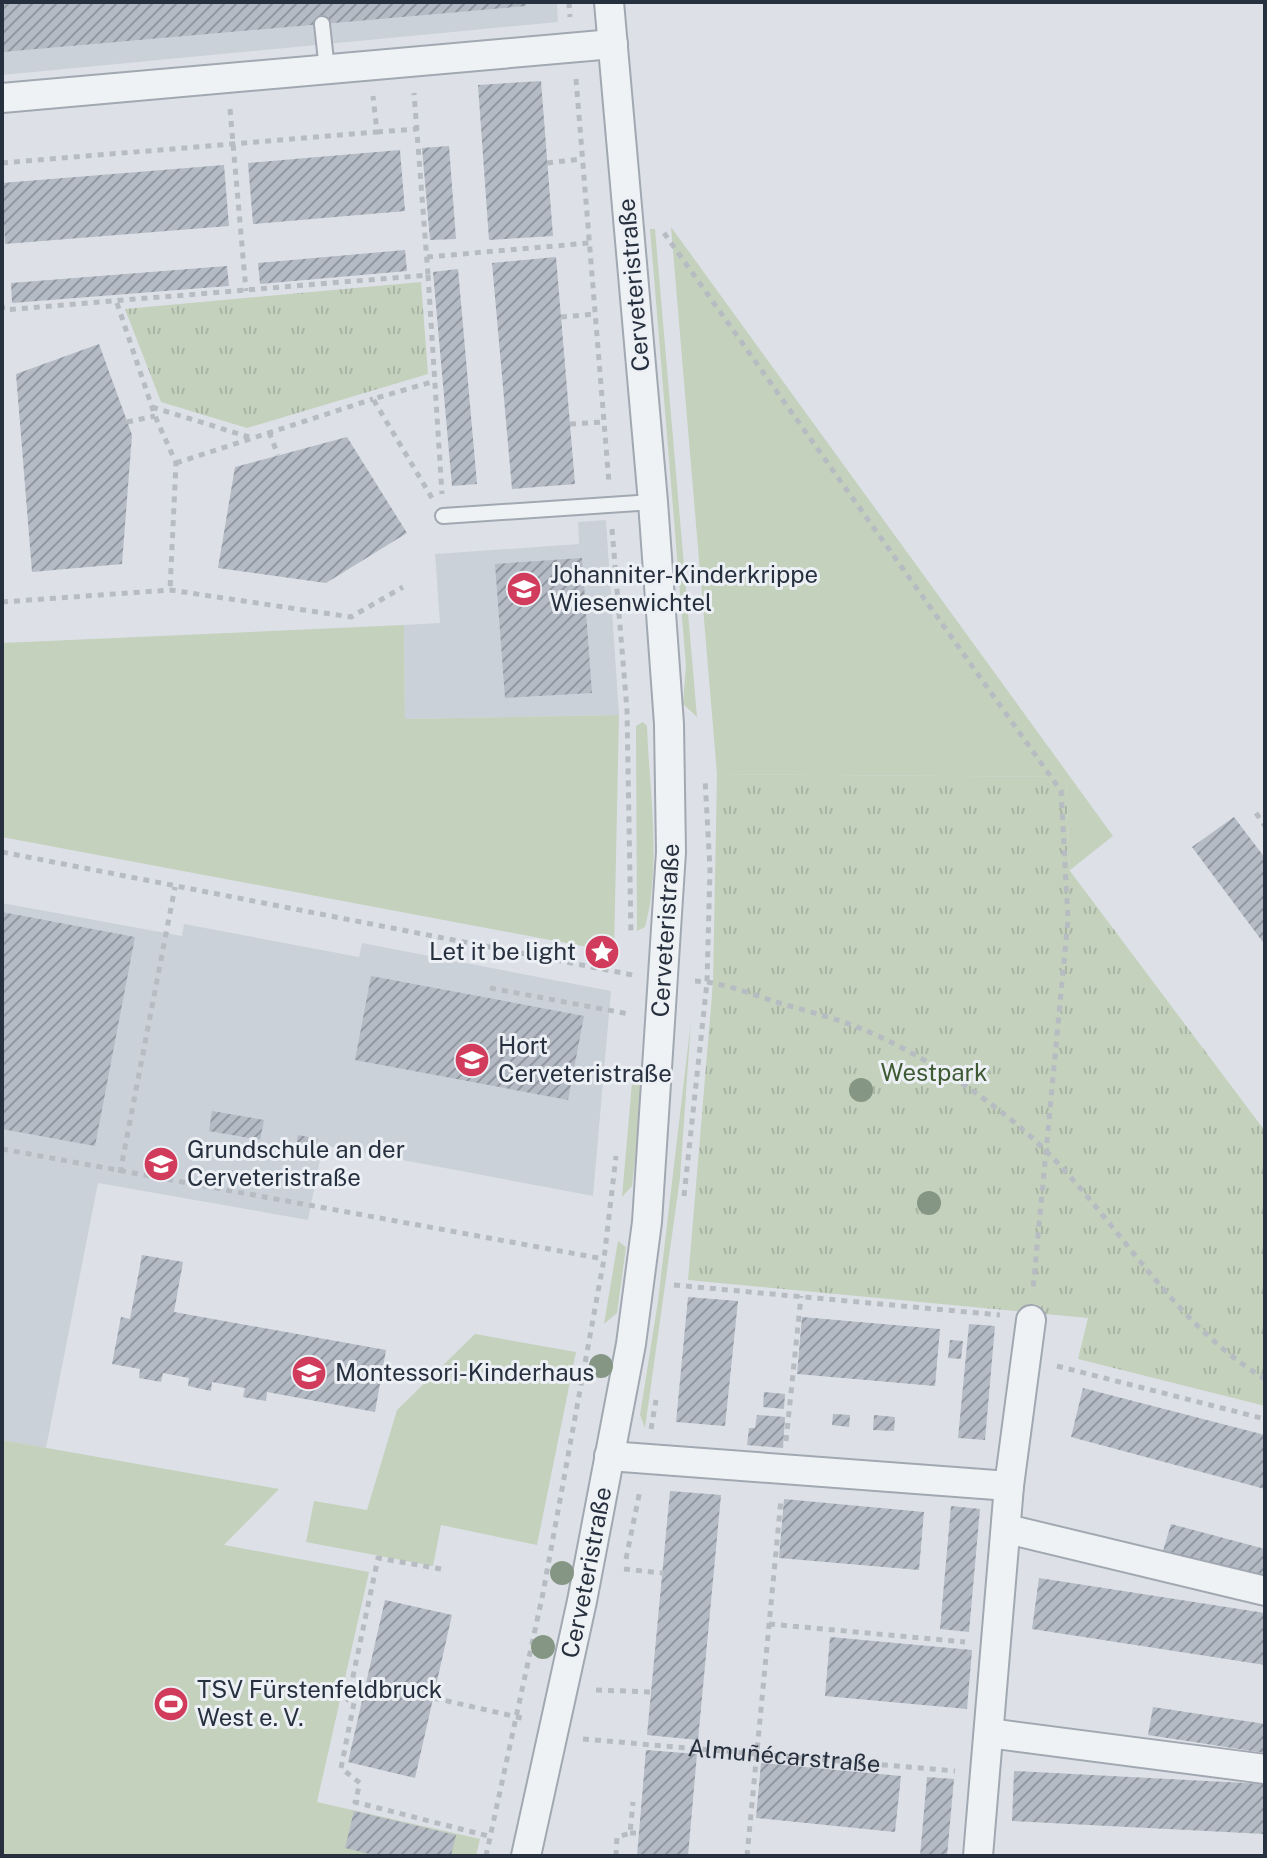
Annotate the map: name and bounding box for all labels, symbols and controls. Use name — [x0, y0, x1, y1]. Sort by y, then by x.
street label: Cerveteristraße — [611, 197, 655, 373]
place label: Johanniter-Kinderkrippe Wiesenwichtel — [550, 560, 818, 616]
school or university icon: Johanniter-Kinderkrippe Wiesenwichtel — [505, 570, 543, 608]
street label: Cerveteristraße — [645, 843, 684, 1018]
place icon: Let it be light — [583, 933, 621, 971]
place label: Let it be light — [429, 937, 576, 965]
place label: Hort Cerveteristraße — [498, 1031, 672, 1087]
school or university icon: Hort Cerveteristraße — [453, 1041, 491, 1079]
park label: Westpark — [881, 1058, 987, 1086]
place label: Grundschule an der Cerveteristraße — [187, 1135, 405, 1191]
school or university icon: Grundschule an der Cerveteristraße — [142, 1145, 180, 1183]
school or university icon: Montessori-Kinderhaus — [290, 1354, 328, 1392]
place label: Montessori-Kinderhaus — [335, 1358, 594, 1386]
street label: Cerveteristraße — [555, 1484, 616, 1660]
place label: TSV Fürstenfeldbruck West e. V. — [197, 1675, 442, 1731]
sports icon: TSV Fürstenfeldbruck West e. V. — [152, 1685, 190, 1723]
street label: Almuñécarstraße — [687, 1733, 882, 1778]

